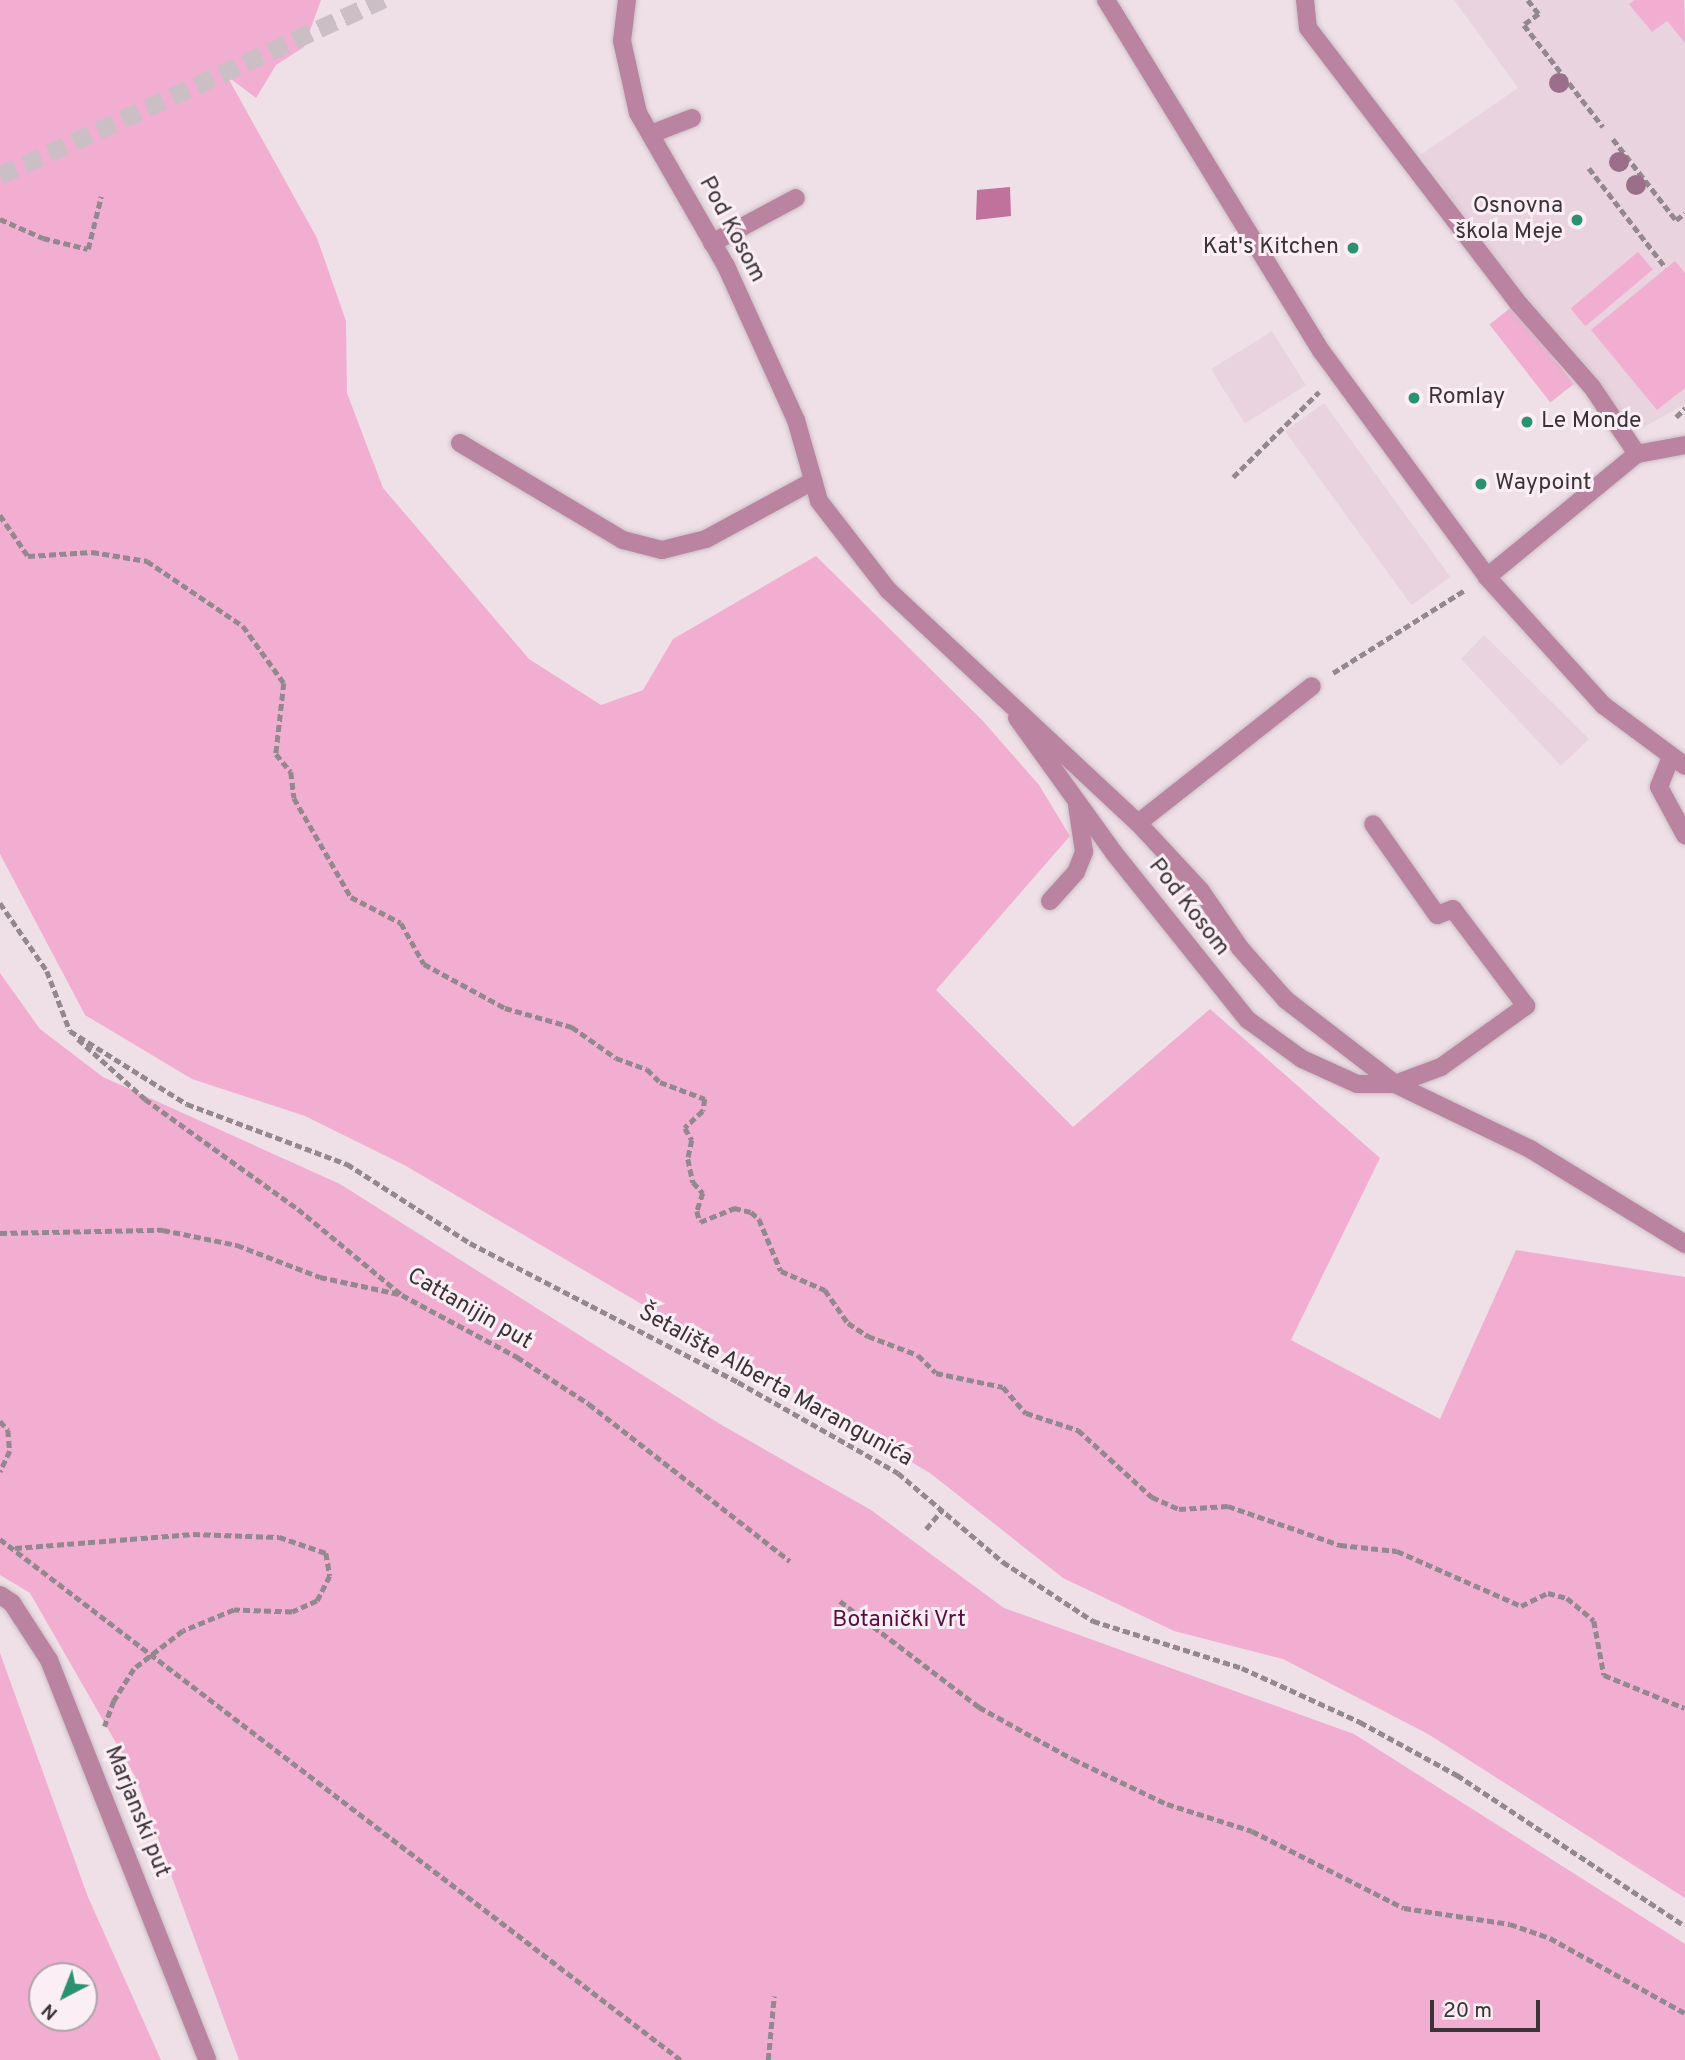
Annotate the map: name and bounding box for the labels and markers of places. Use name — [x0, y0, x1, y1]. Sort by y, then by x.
place label: Osnovna škola Meje — [1455, 193, 1563, 247]
marker: Osnovna škola Meje — [1569, 212, 1585, 228]
place label: Kat's Kitchen — [1203, 234, 1339, 262]
marker: Kat's Kitchen — [1345, 240, 1361, 256]
place label: Romlay — [1428, 384, 1505, 412]
marker: Romlay — [1406, 390, 1422, 406]
place label: Le Monde — [1541, 408, 1641, 436]
marker: Le Monde — [1519, 414, 1535, 430]
place label: Waypoint — [1495, 470, 1592, 498]
marker: Waypoint — [1473, 476, 1489, 492]

